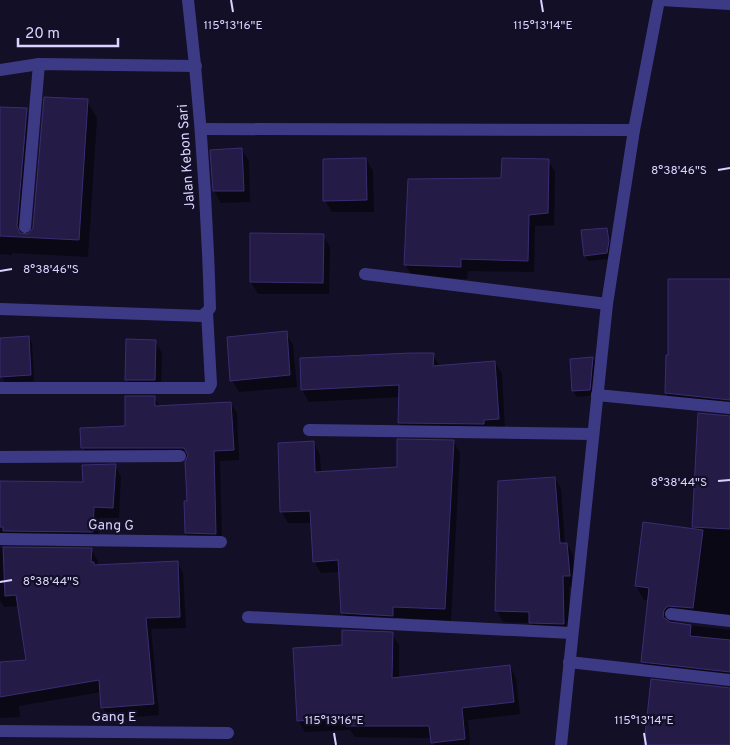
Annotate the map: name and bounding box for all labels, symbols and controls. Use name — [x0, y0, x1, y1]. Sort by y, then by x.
scale bar — [18, 15, 118, 47]
text: 115°13'16"E — [203, 18, 263, 34]
text: 115°13'14"E — [513, 18, 573, 34]
text: 20 m — [25, 25, 60, 44]
street label: Jalan Kebon Sari — [175, 104, 199, 210]
text: 8°38'46"S — [651, 163, 707, 179]
text: 8°38'46"S — [23, 262, 79, 278]
text: 8°38'44"S — [651, 475, 707, 491]
street label: Gang G — [88, 517, 134, 535]
text: 8°38'44"S — [23, 574, 79, 590]
street label: Gang E — [92, 709, 136, 726]
text: 115°13'16"E — [304, 713, 364, 729]
text: 115°13'14"E — [614, 713, 674, 729]

